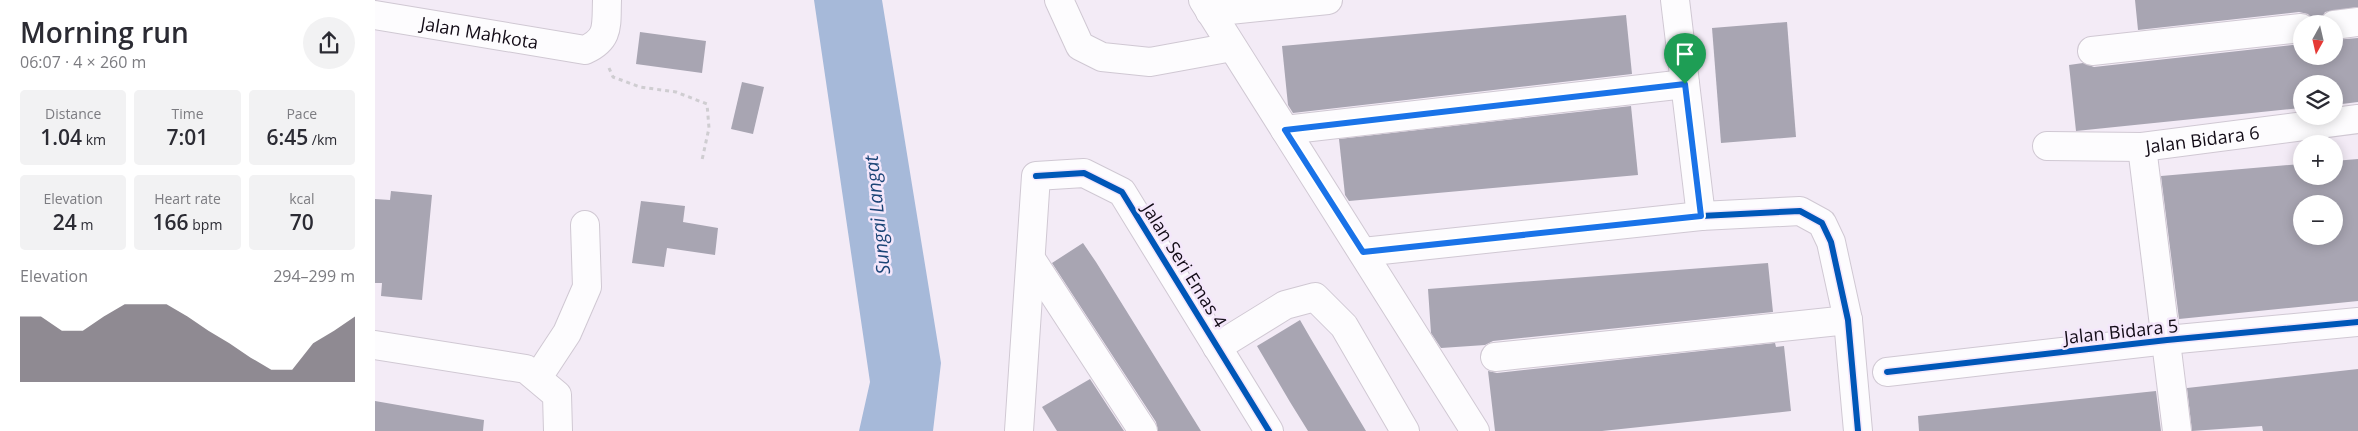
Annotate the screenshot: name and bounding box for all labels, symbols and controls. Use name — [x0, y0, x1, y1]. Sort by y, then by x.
street label: Jalan Mahkota — [417, 10, 540, 54]
text: Morning run — [20, 13, 189, 51]
north arrow — [2293, 15, 2343, 65]
map controls — [2293, 15, 2343, 245]
button: share — [303, 17, 355, 69]
pin — [1664, 33, 1706, 84]
icon: arrive — [1671, 40, 1699, 68]
text: 06:07 · 4 × 260 m — [20, 51, 146, 73]
button: layers — [2293, 75, 2343, 125]
text: Distance — [45, 104, 101, 123]
text: Time — [171, 104, 204, 123]
text: Pace — [286, 104, 317, 123]
street label: Jalan Bidara 6 — [2142, 120, 2261, 159]
text: 1.04 — [40, 123, 82, 151]
text: 7:01 — [167, 123, 208, 151]
text: 6:45 — [266, 123, 308, 151]
text: km — [82, 130, 106, 149]
text: /km — [308, 130, 337, 149]
button: + — [2293, 135, 2343, 185]
water label: Sungai Langat — [858, 154, 896, 276]
text: Elevation — [43, 189, 103, 208]
text: Heart rate — [154, 189, 221, 208]
text: kcal — [289, 189, 315, 208]
button: − — [2293, 195, 2343, 245]
street label: Jalan Seri Emas 4 — [1136, 197, 1233, 332]
text: 24 — [53, 208, 77, 236]
text: 166 — [153, 208, 189, 236]
text: 70 — [290, 208, 314, 236]
text: m — [77, 215, 93, 234]
text: bpm — [189, 215, 222, 234]
text: Elevation — [20, 265, 88, 287]
text: 294–299 m — [273, 265, 355, 287]
street label: Jalan Bidara 5 — [2061, 313, 2179, 349]

